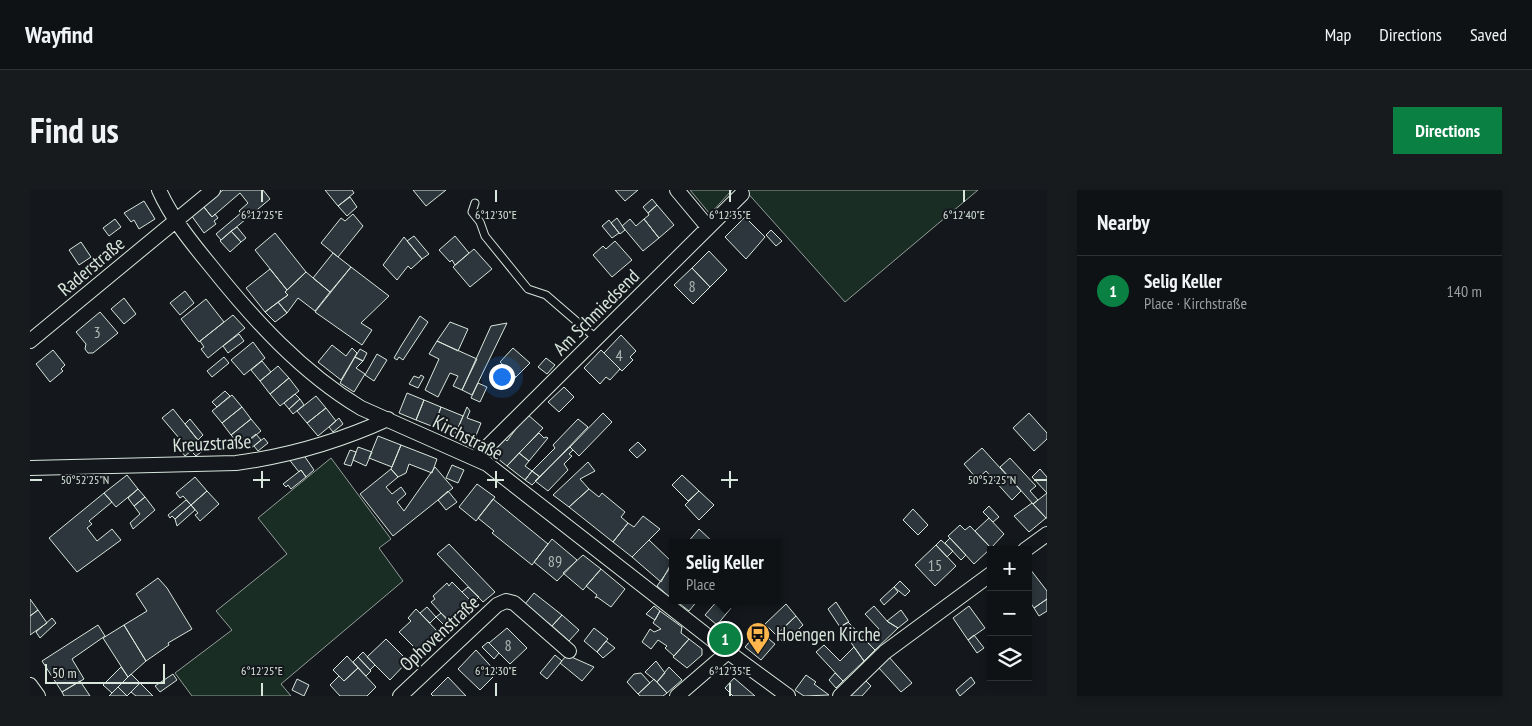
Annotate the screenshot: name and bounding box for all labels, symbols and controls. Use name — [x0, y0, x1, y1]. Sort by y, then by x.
text: Wayfind — [25, 19, 93, 50]
text: Map — [1325, 23, 1351, 46]
text: Directions — [1379, 23, 1442, 46]
text: Saved — [1470, 23, 1507, 46]
text: Find us — [30, 107, 119, 153]
button: Directions — [1393, 107, 1502, 154]
text: 6°12'25"E — [241, 207, 283, 222]
text: 6°12'30"E — [475, 207, 517, 222]
text: 6°12'35"E — [709, 207, 751, 222]
text: 6°12'40"E — [943, 207, 985, 222]
text: Nearby — [1097, 209, 1150, 236]
street label: Raderstraße — [53, 231, 129, 301]
street label: Am Schmiedsend — [548, 264, 644, 360]
text: Selig Keller — [1144, 269, 1222, 293]
house number: 8 — [688, 276, 696, 296]
text: 1 — [1109, 281, 1117, 301]
text: 140 m — [1447, 281, 1482, 301]
text: Place · Kirchstraße — [1144, 293, 1247, 313]
house number: 3 — [93, 322, 101, 342]
house number: 4 — [615, 345, 623, 365]
your location — [489, 364, 515, 390]
street label: Kirchstraße — [429, 409, 507, 465]
street label: Kreuzstraße — [172, 429, 252, 457]
text: 50°52'25"N — [61, 472, 109, 487]
text: 50°52'25"N — [968, 472, 1016, 487]
popup — [669, 539, 781, 604]
map controls — [987, 546, 1032, 681]
button: + — [987, 546, 1032, 591]
text: Selig Keller — [686, 550, 764, 574]
house number: 89 — [548, 551, 562, 571]
house number: 15 — [928, 555, 942, 575]
text: Place — [686, 574, 715, 594]
street label: Ophovenstraße — [394, 590, 484, 676]
button: − — [987, 591, 1032, 636]
pin: 1 — [709, 620, 741, 658]
bus stop icon: Hoengen Kirche — [745, 621, 771, 655]
place label: Hoengen Kirche — [776, 622, 881, 646]
house number: 8 — [504, 635, 512, 655]
button: layers — [987, 636, 1032, 681]
scale bar — [45, 661, 165, 684]
text: 6°12'25"E — [241, 663, 283, 678]
text: 6°12'30"E — [475, 663, 517, 678]
text: 6°12'35"E — [709, 663, 751, 678]
text: 50 m — [52, 664, 77, 682]

